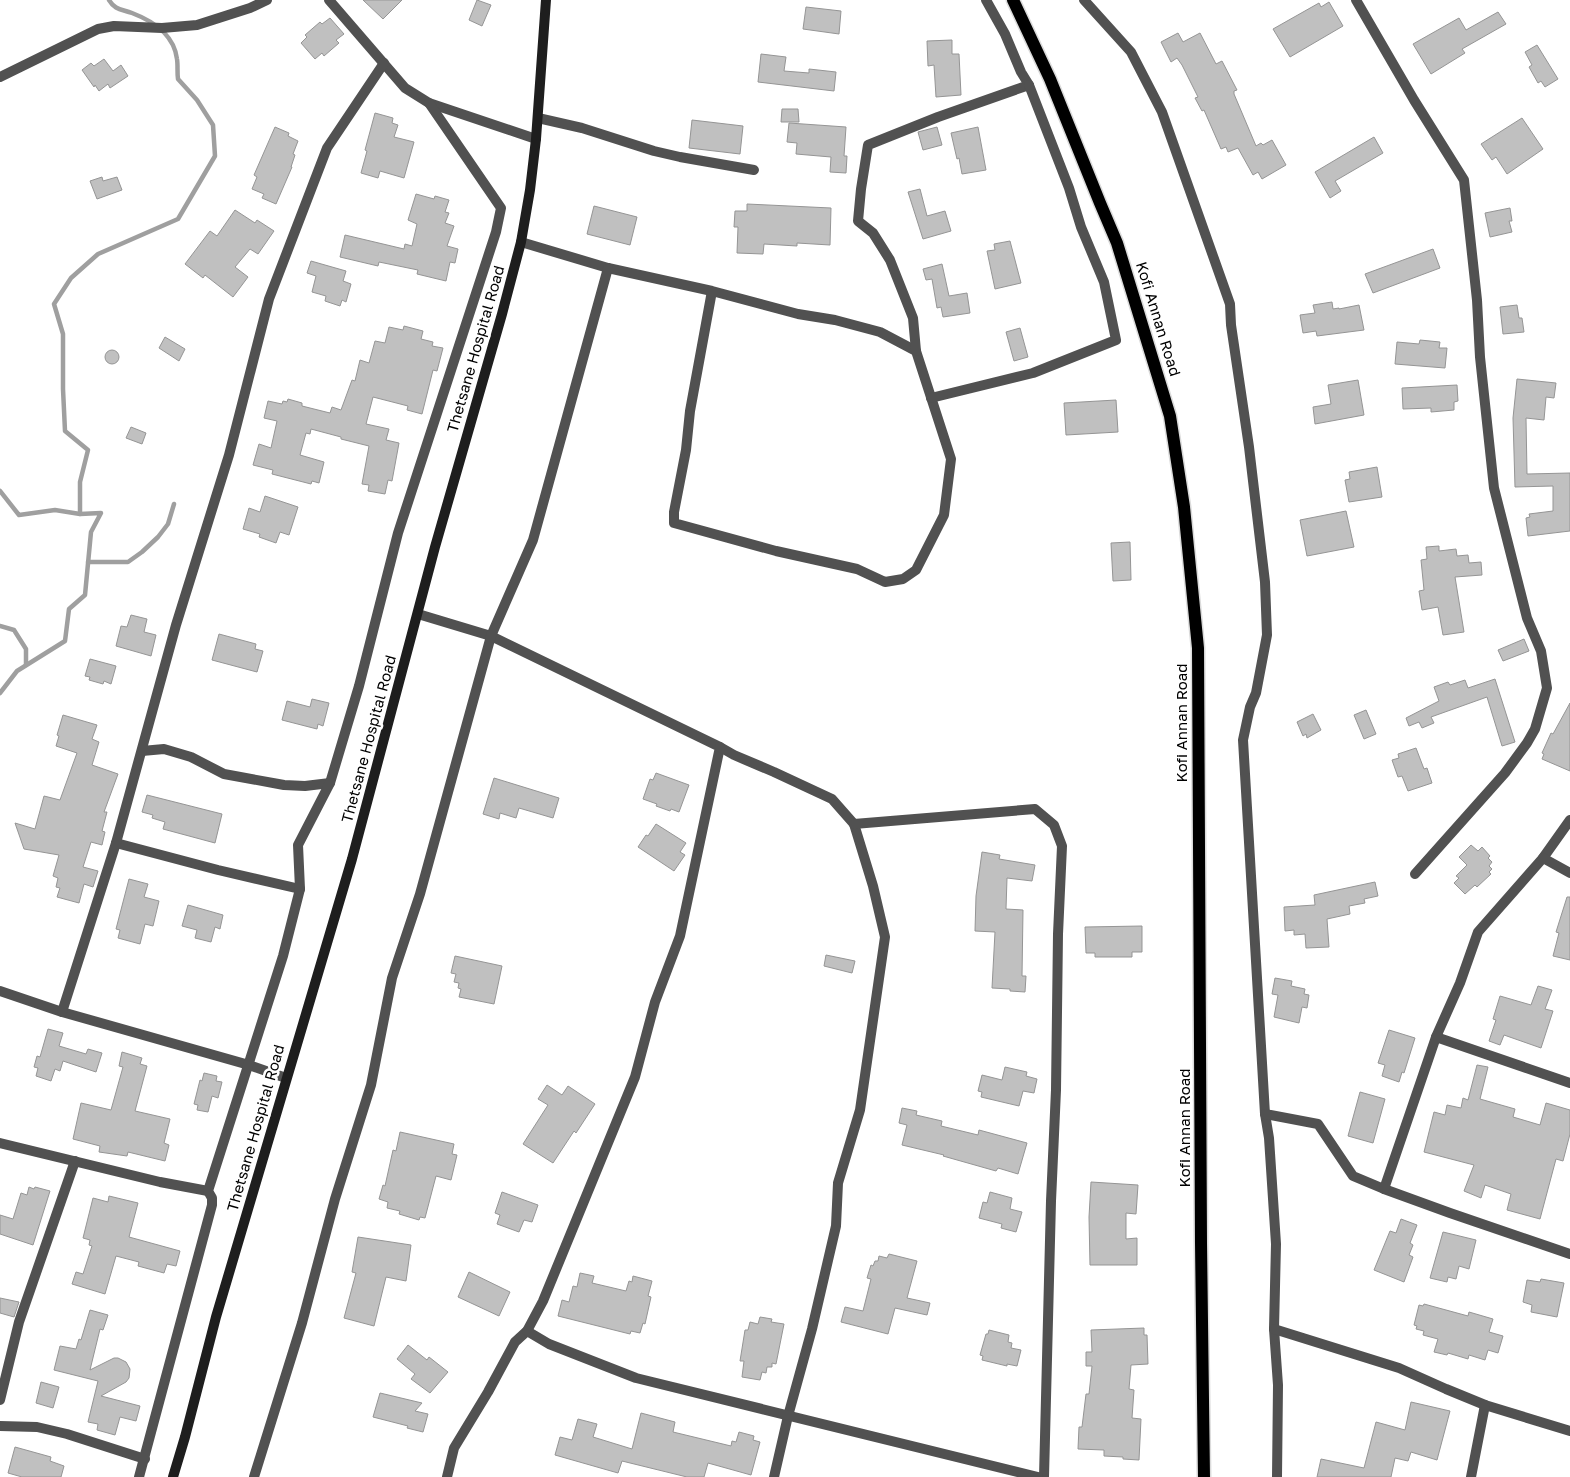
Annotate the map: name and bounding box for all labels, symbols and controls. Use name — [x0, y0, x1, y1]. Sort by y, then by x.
street label: Kofi Annan Road — [1133, 259, 1185, 378]
street label: Thetsane Hospital Road — [443, 263, 507, 434]
street label: Thetsane Hospital Road — [337, 653, 399, 824]
street label: Kofi Annan Road — [1172, 664, 1190, 782]
street label: Thetsane Hospital Road — [223, 1042, 287, 1213]
street label: Kofi Annan Road — [1175, 1069, 1193, 1187]

